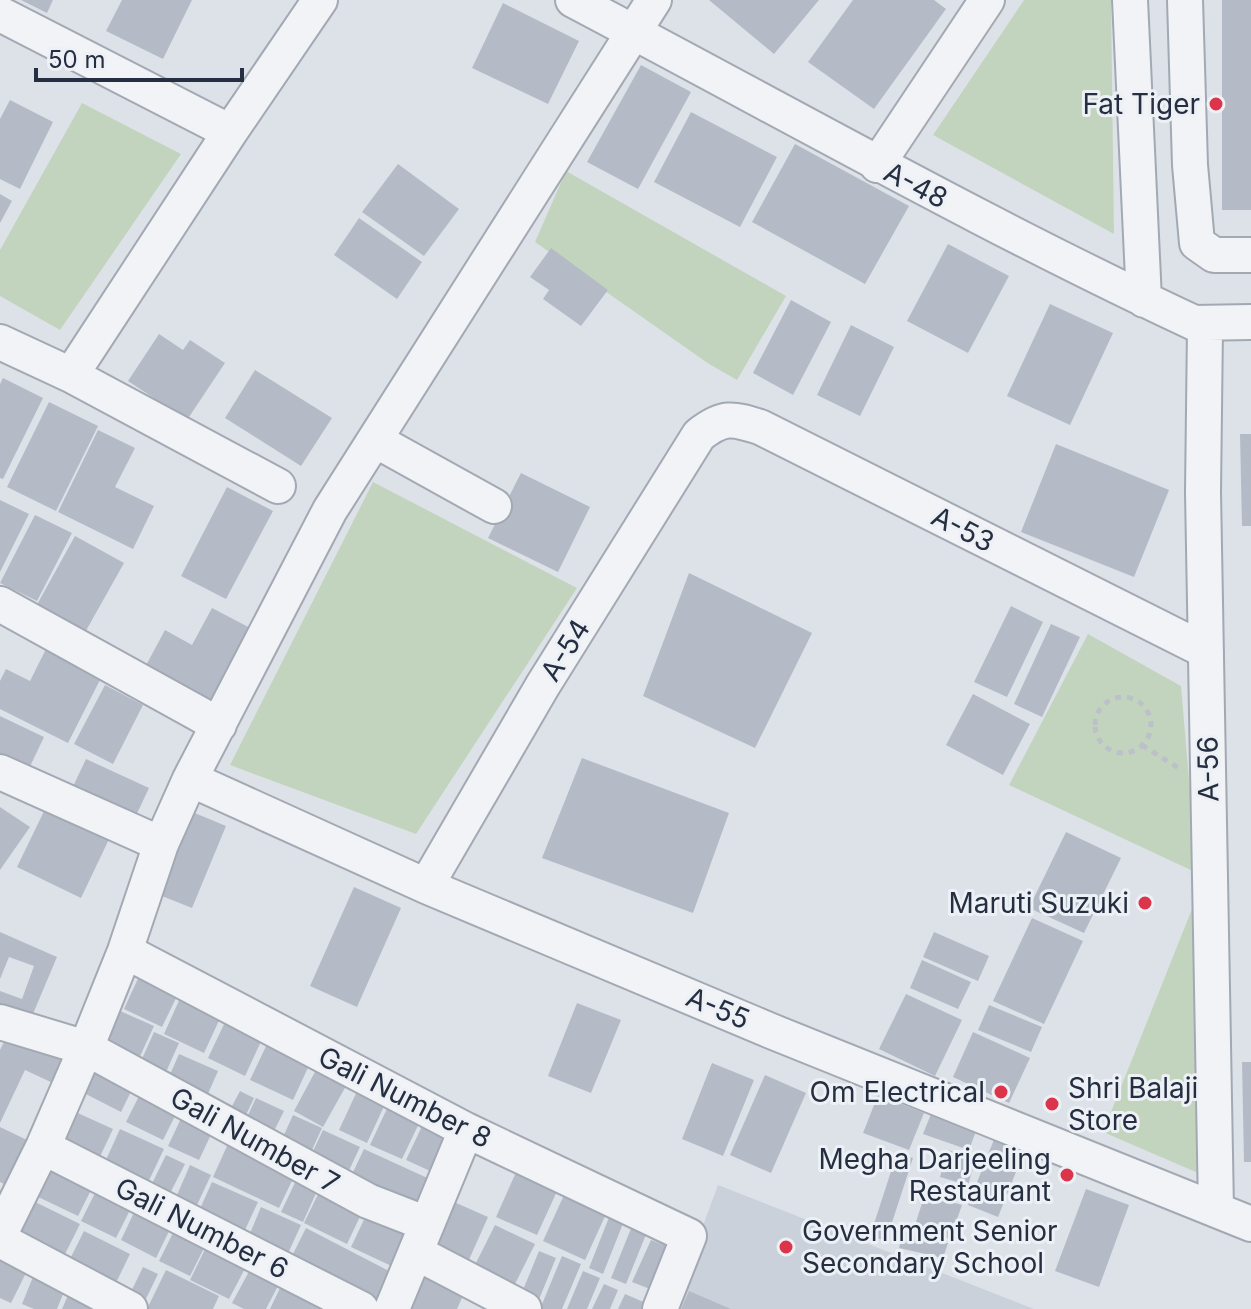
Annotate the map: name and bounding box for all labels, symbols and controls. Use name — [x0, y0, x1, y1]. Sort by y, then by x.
scale bar — [36, 32, 242, 82]
text: 50 m — [48, 45, 106, 74]
place label: Fat Tiger — [1083, 87, 1200, 121]
marker: Fat Tiger — [1207, 95, 1225, 113]
street label: A-48 — [879, 155, 953, 215]
street label: A-53 — [926, 499, 1000, 559]
street label: A-54 — [533, 613, 597, 687]
street label: A-56 — [1190, 736, 1226, 802]
place label: Maruti Suzuki — [948, 886, 1129, 920]
marker: Maruti Suzuki — [1136, 894, 1154, 912]
street label: A-55 — [681, 980, 755, 1036]
street label: Gali Number 8 — [313, 1039, 497, 1155]
place label: Shri Balaji Store — [1068, 1071, 1198, 1137]
place label: Om Electrical — [810, 1075, 985, 1109]
street label: Gali Number 7 — [165, 1080, 345, 1200]
marker: Om Electrical — [992, 1083, 1010, 1101]
marker: Shri Balaji Store — [1043, 1095, 1061, 1113]
place label: Megha Darjeeling Restaurant — [818, 1142, 1051, 1208]
marker: Megha Darjeeling Restaurant — [1058, 1166, 1076, 1184]
street label: Gali Number 6 — [110, 1170, 294, 1286]
place label: Government Senior Secondary School — [802, 1214, 1058, 1280]
marker: Government Senior Secondary School — [777, 1238, 795, 1256]

